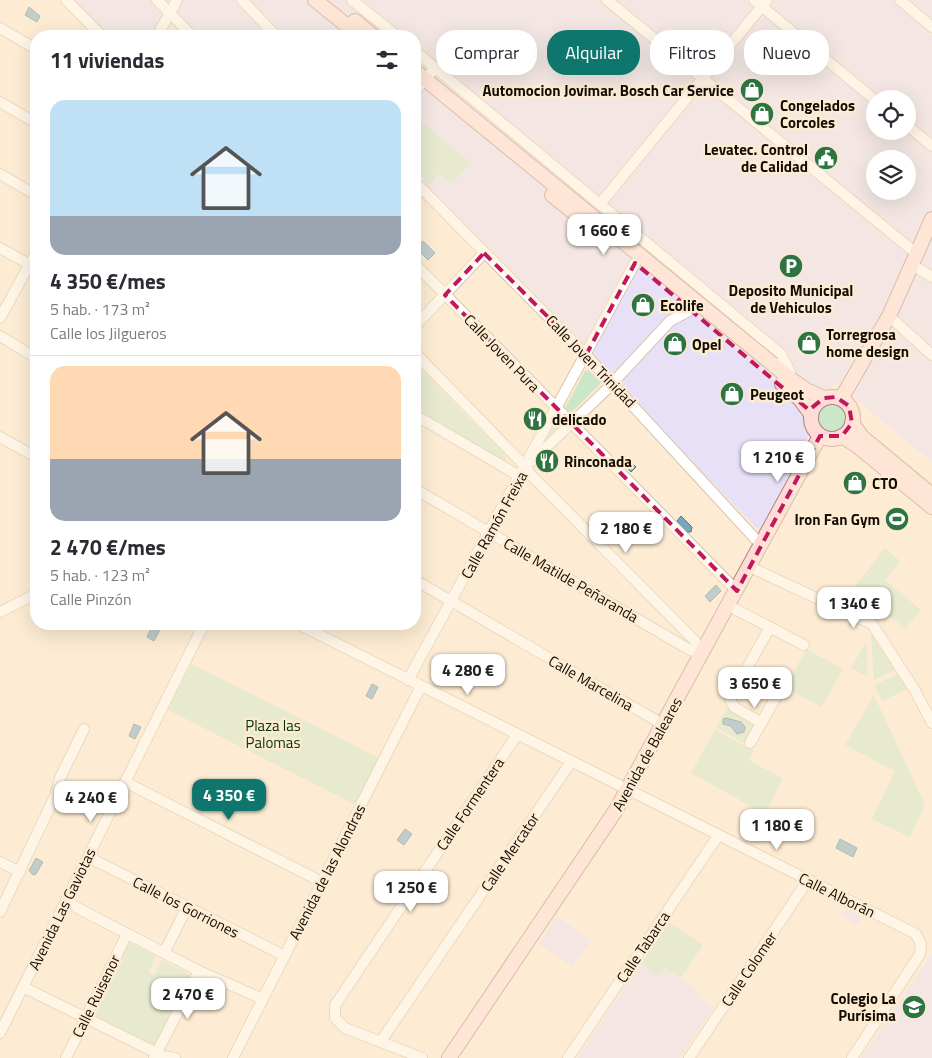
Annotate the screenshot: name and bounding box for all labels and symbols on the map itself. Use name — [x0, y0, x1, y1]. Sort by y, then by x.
shop icon: Automocion Jovimar. Bosch Car Service — [739, 77, 765, 103]
place label: Automocion Jovimar. Bosch Car Service — [482, 79, 734, 102]
place label: Congelados Corcoles — [780, 94, 855, 134]
shop icon: Congelados Corcoles — [749, 101, 775, 127]
place label: Levatec. Control de Calidad — [704, 138, 808, 178]
public building icon: Levatec. Control de Calidad — [813, 145, 839, 171]
pin: 1 660 € — [558, 214, 650, 256]
parking icon: Deposito Municipal de Vehiculos — [778, 253, 804, 279]
place label: Deposito Municipal de Vehiculos — [729, 279, 853, 319]
shop icon: Ecolife — [630, 292, 656, 318]
place label: Ecolife — [660, 294, 704, 317]
street label: Calle Joven Pura — [459, 309, 546, 398]
street label: Calle Joven Trinidad — [541, 309, 641, 413]
place label: Torregrosa home design — [826, 323, 909, 363]
shop icon: Torregrosa home design — [796, 330, 822, 356]
shop icon: Opel — [662, 331, 688, 357]
place label: Opel — [692, 333, 722, 356]
shop icon: Peugeot — [719, 381, 745, 407]
place label: Peugeot — [750, 383, 804, 406]
restaurant icon: delicado — [522, 406, 548, 432]
place label: delicado — [552, 408, 606, 431]
pin: 1 210 € — [732, 440, 824, 483]
restaurant icon: Rinconada — [534, 448, 560, 474]
place label: Rinconada — [564, 450, 632, 473]
street label: Calle Ramón Freixa — [455, 467, 533, 583]
shop icon: CTO — [842, 470, 868, 496]
place label: CTO — [872, 472, 898, 495]
sports icon: Iron Fan Gym — [884, 506, 910, 532]
place label: Iron Fan Gym — [794, 508, 880, 531]
pin: 2 180 € — [580, 512, 672, 554]
street label: Calle Matilde Peñaranda — [499, 532, 643, 628]
pin: 1 340 € — [808, 586, 900, 629]
street label: Calle Marcelina — [544, 649, 638, 717]
pin: 4 280 € — [422, 654, 514, 696]
pin: 3 650 € — [709, 666, 801, 709]
street label: Avenida de Baleares — [606, 693, 688, 815]
park label: Plaza las Palomas — [245, 714, 301, 754]
street label: Calle Formentera — [430, 752, 510, 855]
pin: 4 350 € — [183, 778, 275, 821]
pin: 4 240 € — [45, 780, 137, 823]
street label: Avenida de las Alondras — [283, 800, 371, 944]
street label: Calle Mercator — [475, 808, 545, 896]
pin: 1 180 € — [731, 808, 823, 851]
street label: Avenida Las Gaviotas — [22, 844, 102, 974]
street label: Calle Alborán — [795, 867, 879, 923]
street label: Calle los Gorriones — [129, 870, 243, 944]
pin: 1 250 € — [365, 870, 457, 913]
street label: Calle Tabarca — [611, 906, 676, 987]
street label: Calle Colomer — [715, 927, 783, 1011]
street label: Calle Ruisenor — [66, 951, 126, 1041]
pin: 2 470 € — [142, 978, 234, 1020]
place label: Colegio La Purísima — [830, 987, 896, 1027]
school or university icon: Colegio La Purísima — [901, 994, 927, 1020]

